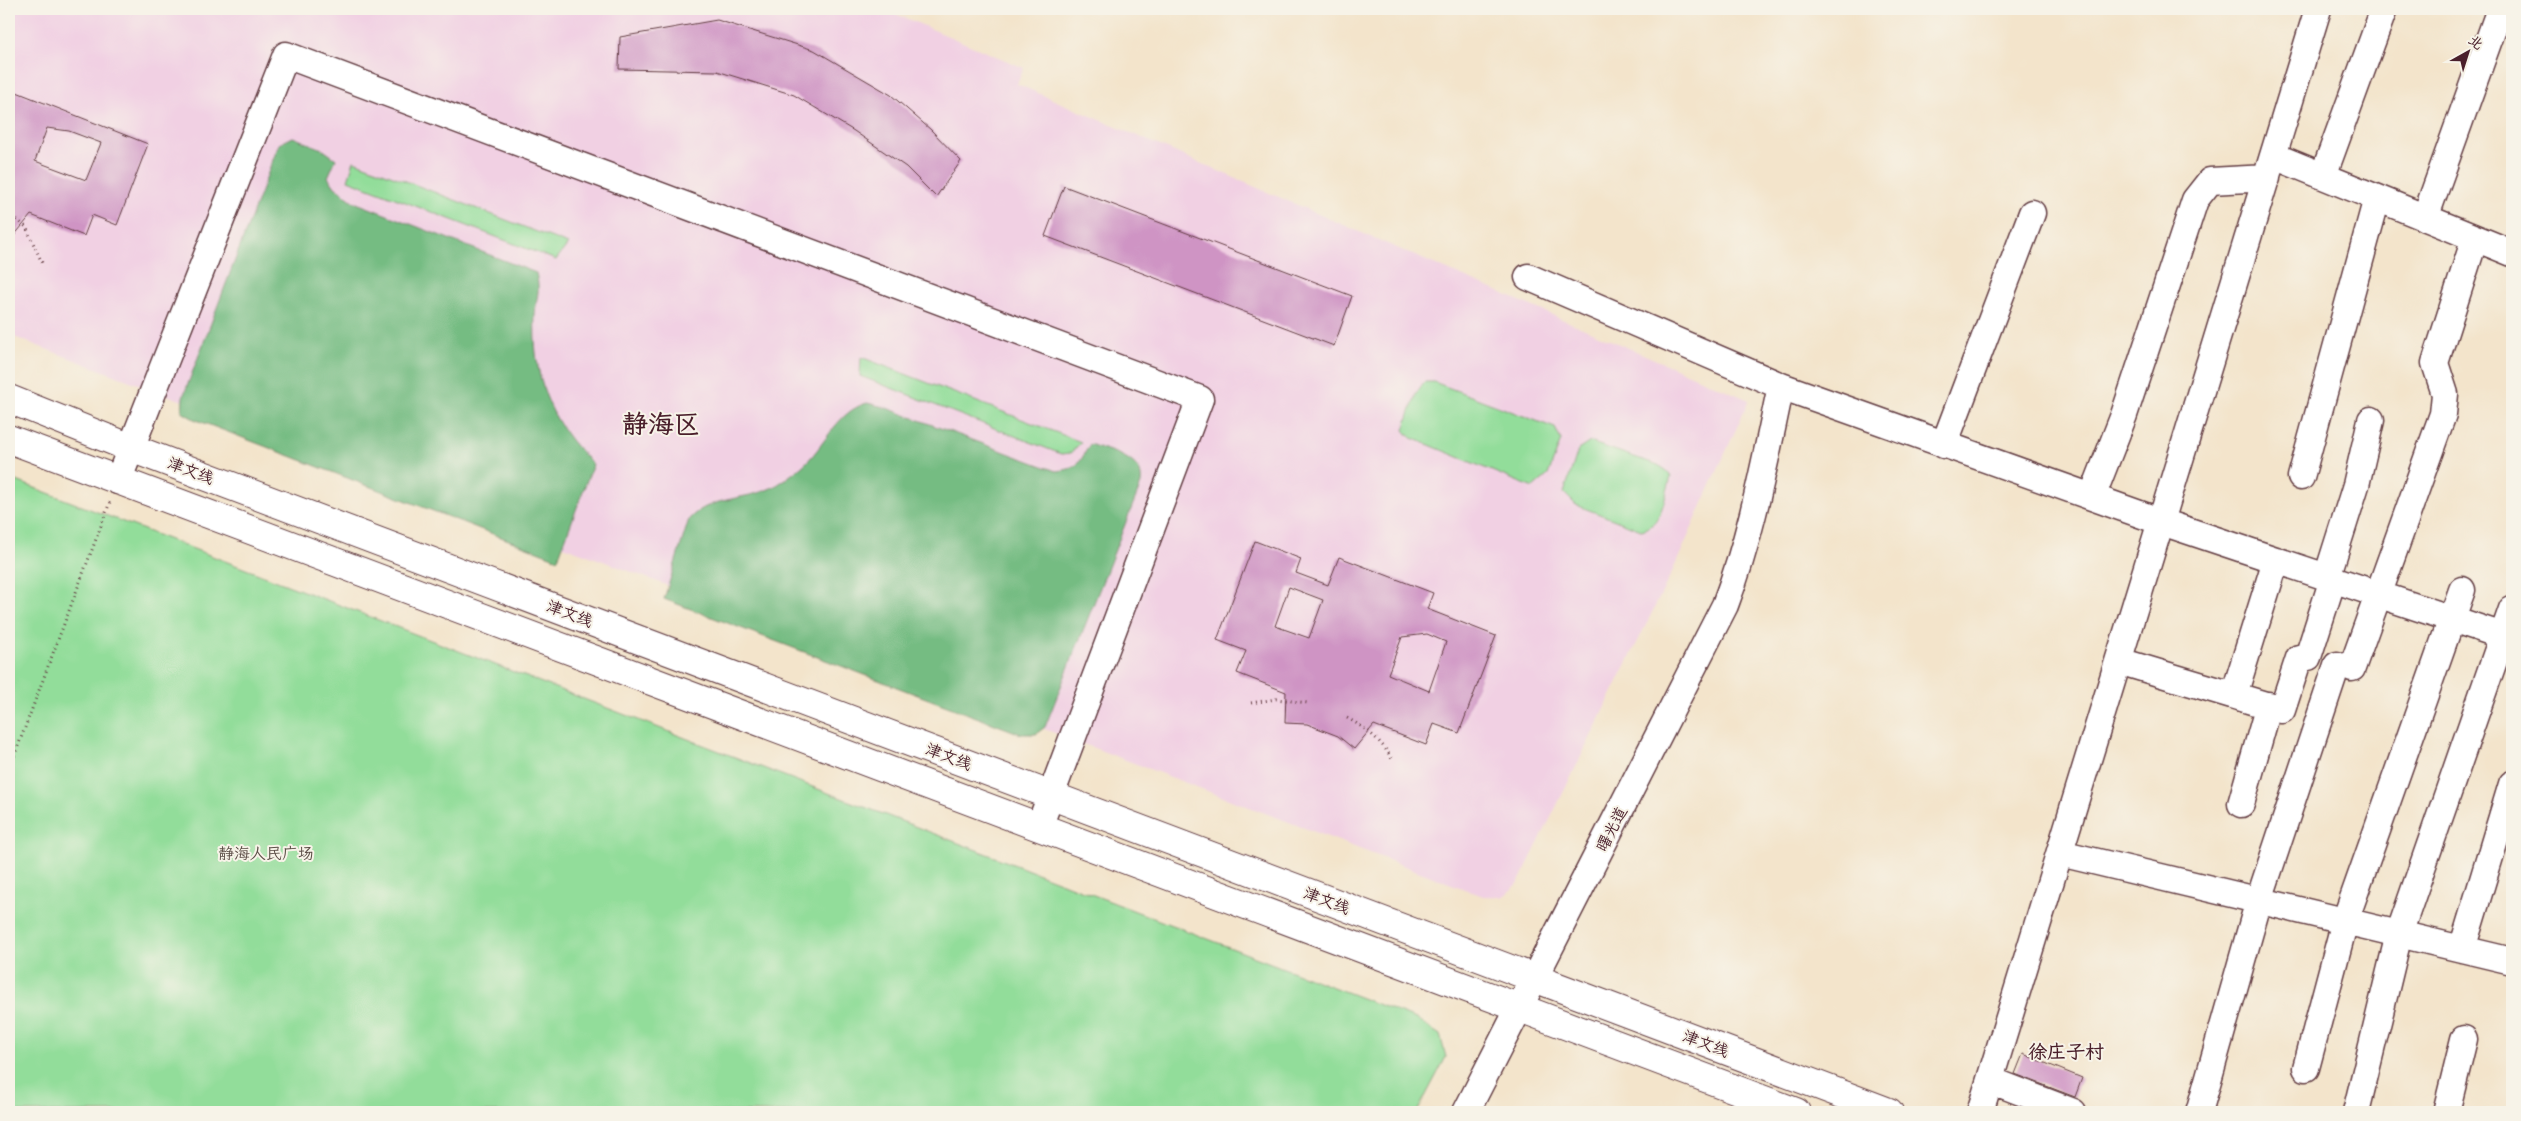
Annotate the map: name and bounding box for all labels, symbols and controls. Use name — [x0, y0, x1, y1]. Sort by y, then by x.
north arrow — [2444, 28, 2494, 78]
text: 北 — [2465, 30, 2488, 53]
district label: 静海区 — [622, 406, 700, 441]
street label: 津文线 — [165, 451, 217, 489]
street label: 津文线 — [544, 594, 596, 632]
street label: 津文线 — [923, 737, 975, 775]
street label: 曙光道 — [1590, 803, 1632, 855]
park label: 静海人民广场 — [218, 842, 314, 864]
street label: 津文线 — [1301, 881, 1353, 919]
street label: 津文线 — [1680, 1024, 1732, 1062]
district label: 徐庄子村 — [2028, 1038, 2104, 1064]

